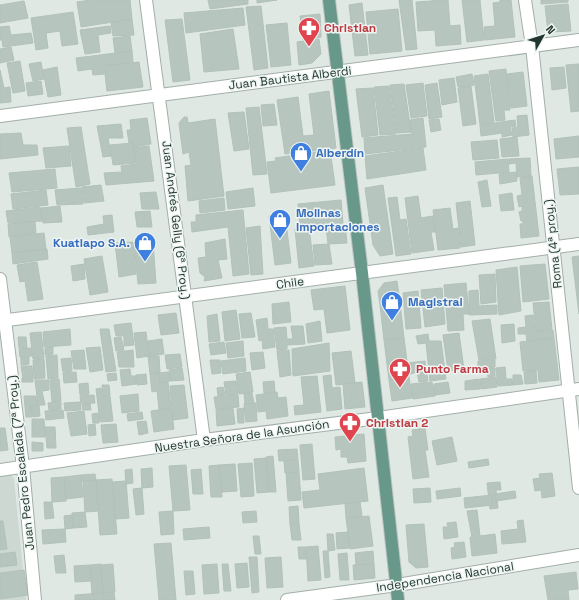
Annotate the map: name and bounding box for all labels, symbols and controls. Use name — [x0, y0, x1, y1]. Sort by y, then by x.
pharmacy icon: Christian — [296, 15, 322, 48]
north arrow — [523, 16, 563, 56]
place label: Christian — [324, 20, 376, 36]
text: N — [543, 22, 559, 37]
street label: Juan Bautista Alberdi — [228, 63, 352, 93]
street label: Juan Andrés Gelly (6ª Proy.) — [158, 140, 194, 300]
shop icon: Alberdín — [288, 140, 314, 173]
place label: Alberdín — [316, 145, 364, 161]
street label: Roma (4ª proy.) — [540, 199, 566, 289]
place label: Molinas Importaciones — [296, 205, 380, 235]
shop icon: Molinas Importaciones — [267, 207, 293, 240]
shop icon: Kuatiapo S.A. — [132, 230, 158, 263]
place label: Kuatiapo S.A. — [53, 235, 130, 251]
street label: Chile — [275, 273, 305, 293]
shop icon: Magistral — [379, 289, 405, 322]
place label: Magistral — [408, 294, 463, 310]
pharmacy icon: Punto Farma — [387, 356, 413, 389]
place label: Punto Farma — [416, 361, 489, 377]
street label: Juan Pedro Escalada (7ª Proy.) — [4, 375, 38, 551]
pharmacy icon: Christian 2 — [337, 410, 363, 443]
place label: Christian 2 — [366, 415, 428, 431]
street label: Nuestra Señora de la Asunción — [154, 416, 330, 456]
street label: Independencia Nacional — [375, 558, 515, 596]

